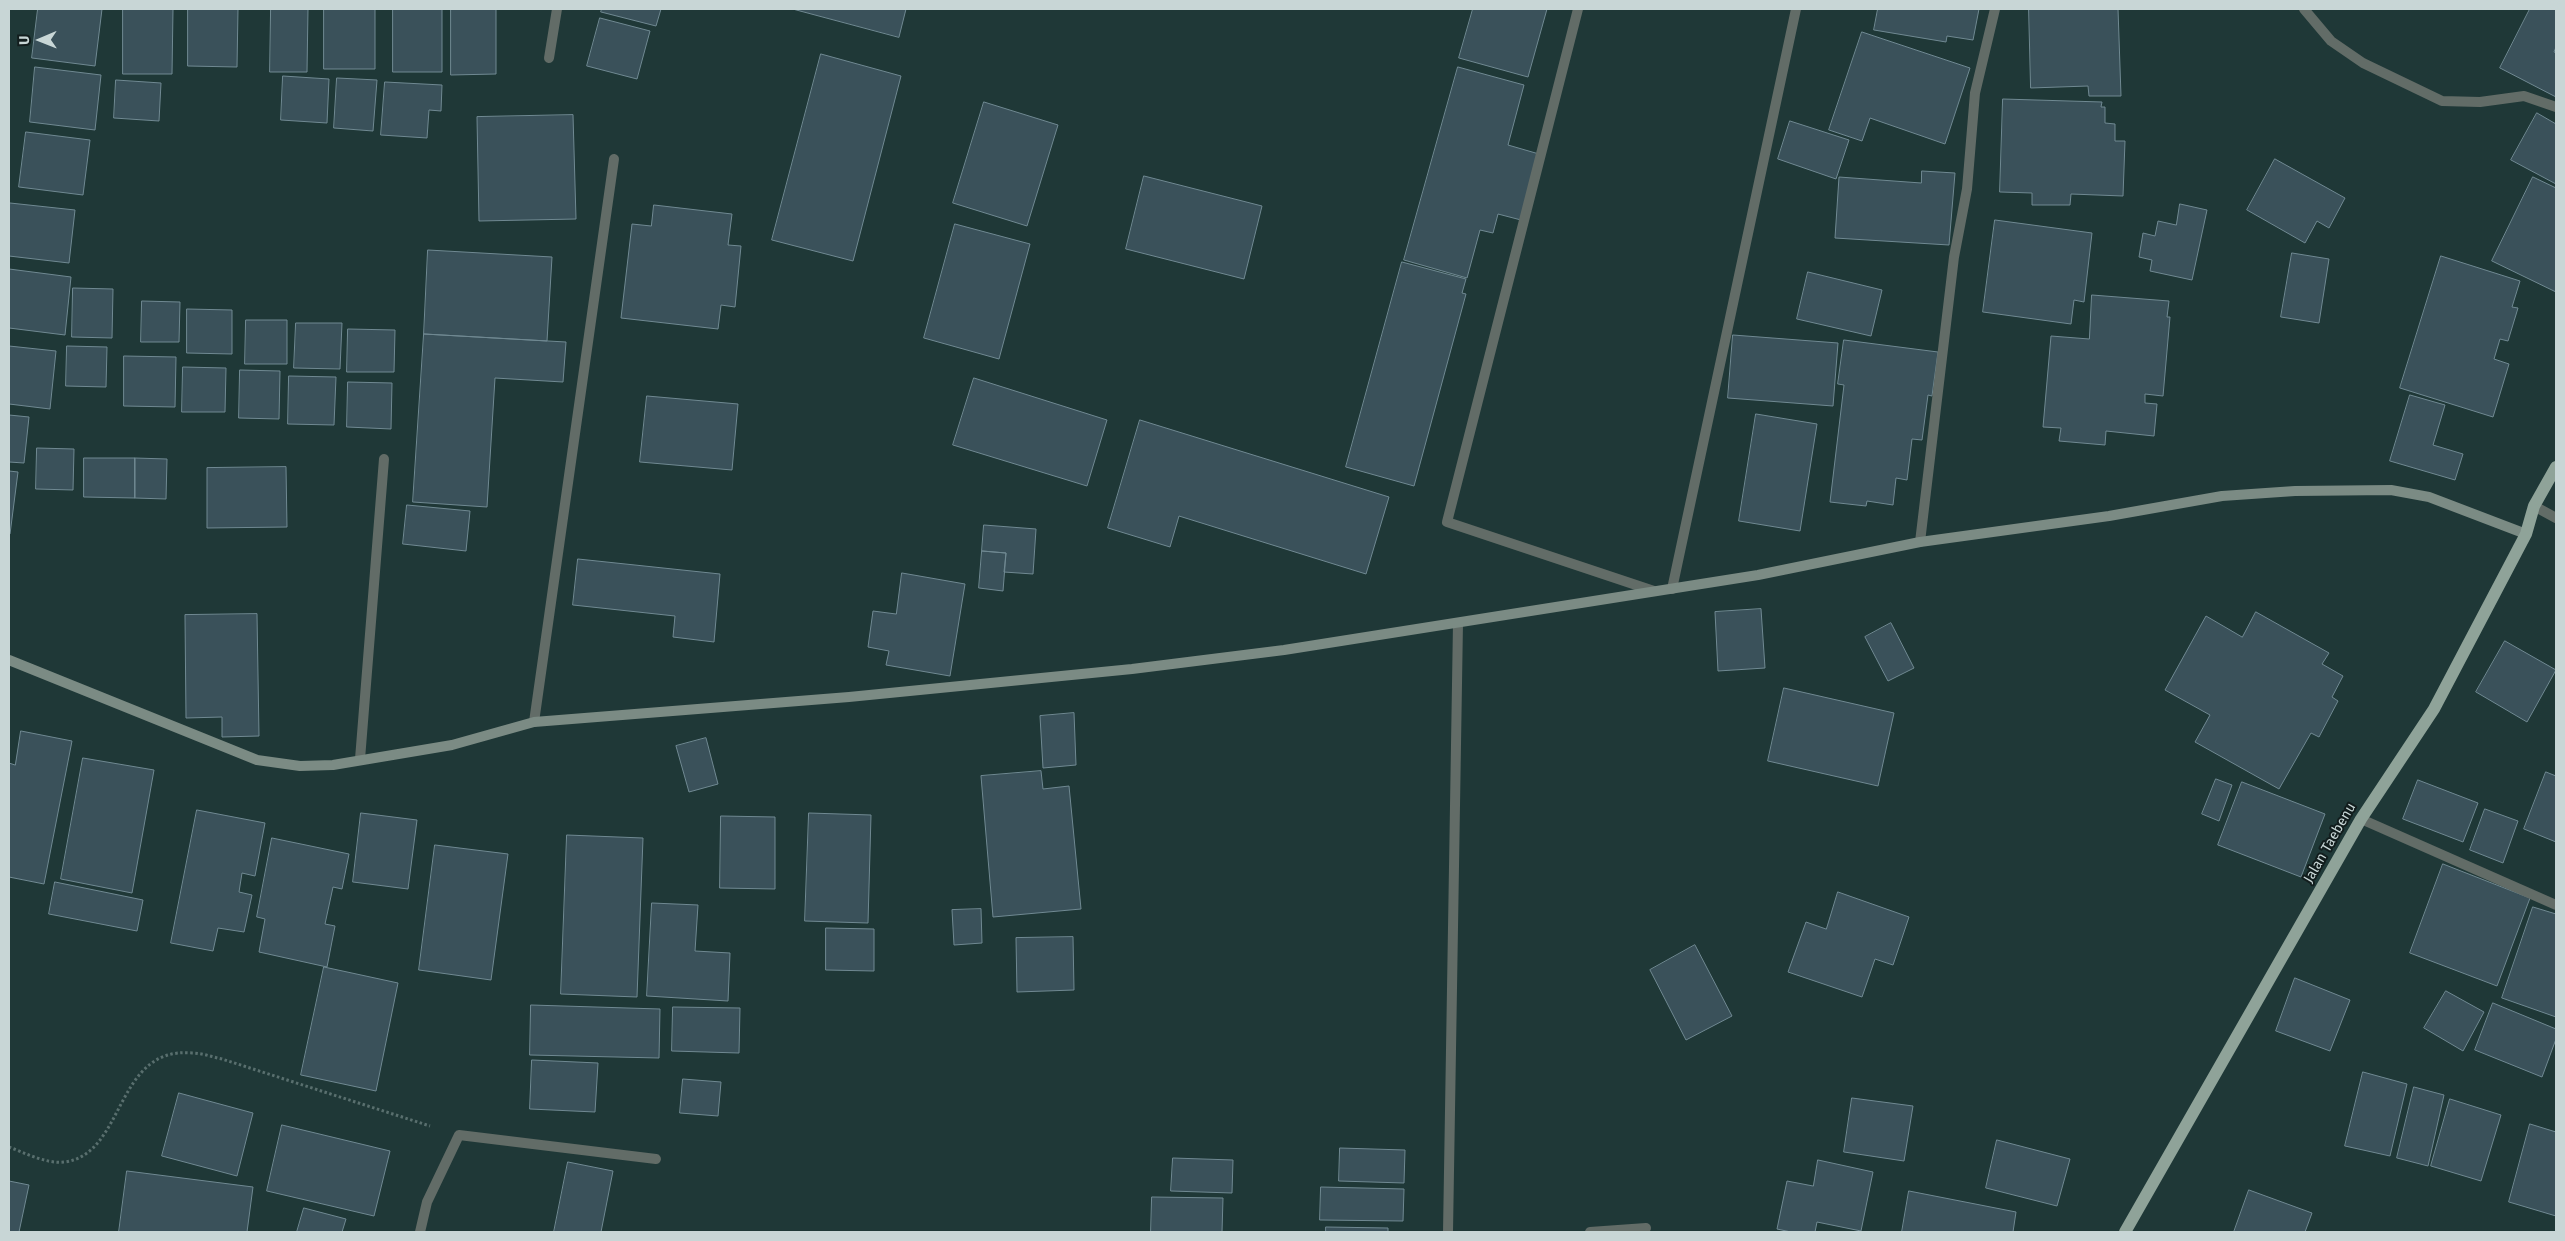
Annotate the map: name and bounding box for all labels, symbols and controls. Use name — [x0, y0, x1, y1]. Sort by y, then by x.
north arrow — [15, 15, 65, 65]
text: U — [16, 36, 33, 45]
street label: Jalan Taebenu — [2300, 800, 2360, 886]

